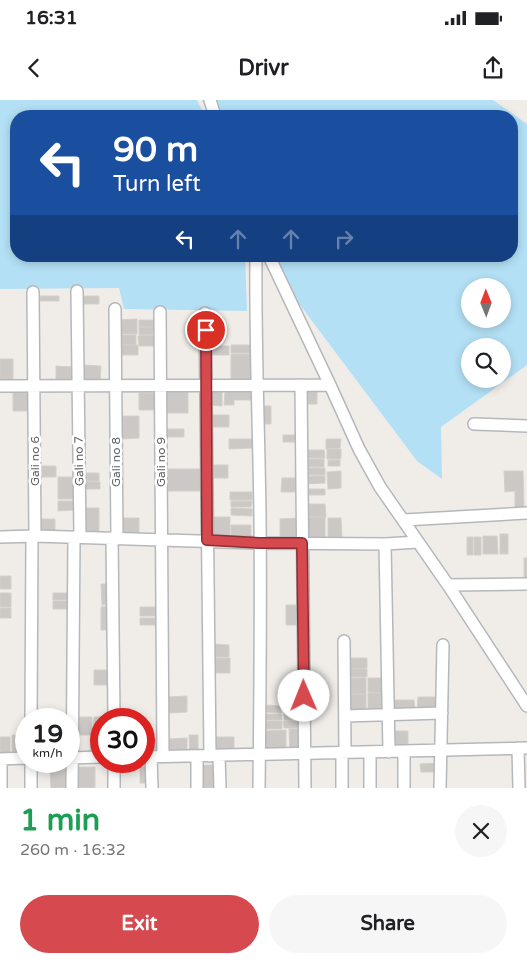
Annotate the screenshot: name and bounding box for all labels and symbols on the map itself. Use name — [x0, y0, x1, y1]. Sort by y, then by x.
north arrow — [461, 278, 511, 328]
pin — [185, 309, 227, 351]
street label: Gali no 6 — [28, 436, 42, 486]
street label: Gali no 7 — [72, 436, 86, 486]
street label: Gali no 8 — [109, 437, 123, 487]
street label: Gali no 9 — [154, 437, 168, 487]
position arrow — [277, 669, 329, 721]
speed limit sign: 30 — [90, 708, 155, 773]

